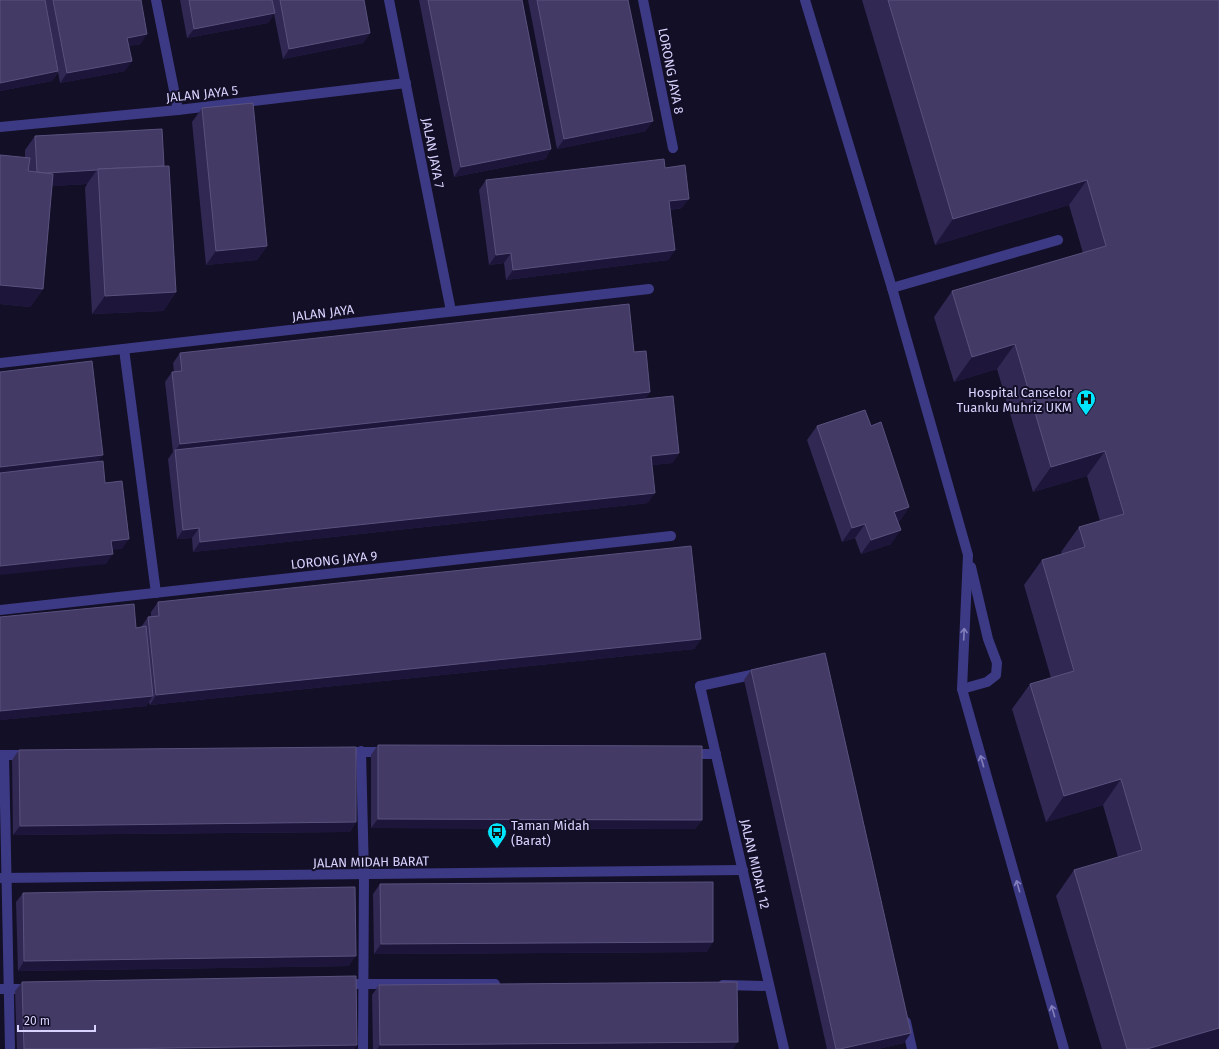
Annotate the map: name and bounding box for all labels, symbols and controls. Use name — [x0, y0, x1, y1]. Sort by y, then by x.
street label: LORONG JAYA 8 — [655, 27, 687, 115]
street label: JALAN JAYA 5 — [165, 83, 239, 105]
street label: JALAN JAYA 7 — [419, 116, 447, 190]
street label: JALAN JAYA — [291, 302, 355, 324]
place label: Hospital Canselor Tuanku Muhriz UKM — [956, 385, 1072, 415]
hospital icon: Hospital Canselor Tuanku Muhriz UKM — [1075, 388, 1097, 416]
street label: LORONG JAYA 9 — [290, 548, 378, 572]
one-way arrow — [961, 628, 968, 641]
one-way arrow — [978, 755, 985, 768]
place label: Taman Midah (Barat) — [511, 818, 590, 848]
street label: JALAN MIDAH 12 — [737, 818, 773, 910]
bus stop icon: Taman Midah (Barat) — [486, 821, 508, 849]
street label: JALAN MIDAH BARAT — [313, 853, 430, 871]
one-way arrow — [1014, 880, 1021, 893]
one-way arrow — [1049, 1005, 1056, 1018]
scale bar — [18, 1007, 95, 1033]
text: 20 m — [24, 1014, 50, 1028]

